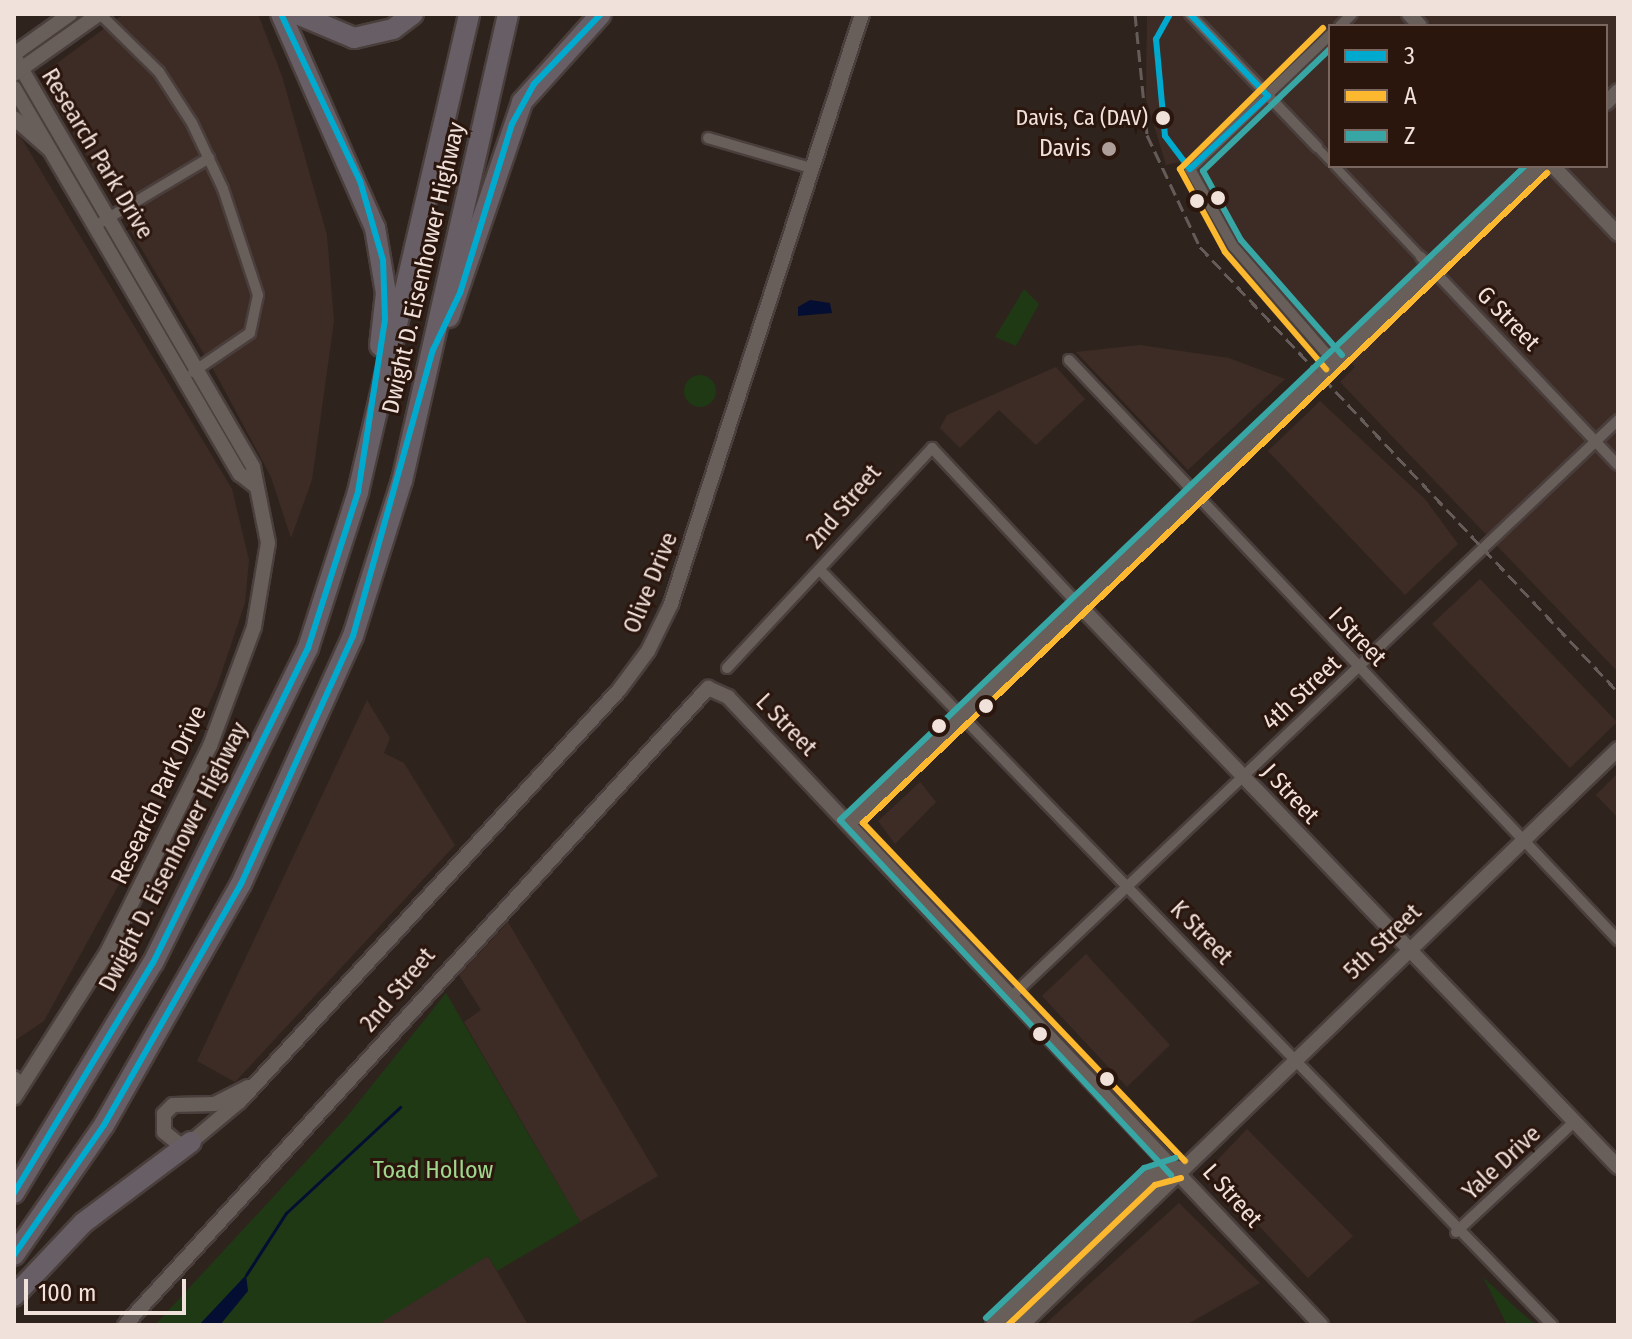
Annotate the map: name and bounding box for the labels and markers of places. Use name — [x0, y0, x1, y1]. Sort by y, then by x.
place label: Davis, Ca (DAV) — [1016, 105, 1148, 131]
marker: Davis, Ca (DAV) — [1155, 110, 1171, 126]
place label: Davis — [1039, 135, 1091, 163]
marker: Davis — [1098, 138, 1120, 160]
unlabelled marker — [1210, 190, 1226, 206]
unlabelled marker — [1189, 193, 1205, 209]
unlabelled marker — [978, 698, 994, 714]
unlabelled marker — [931, 718, 947, 734]
unlabelled marker — [1032, 1026, 1048, 1042]
unlabelled marker — [1099, 1071, 1115, 1087]

